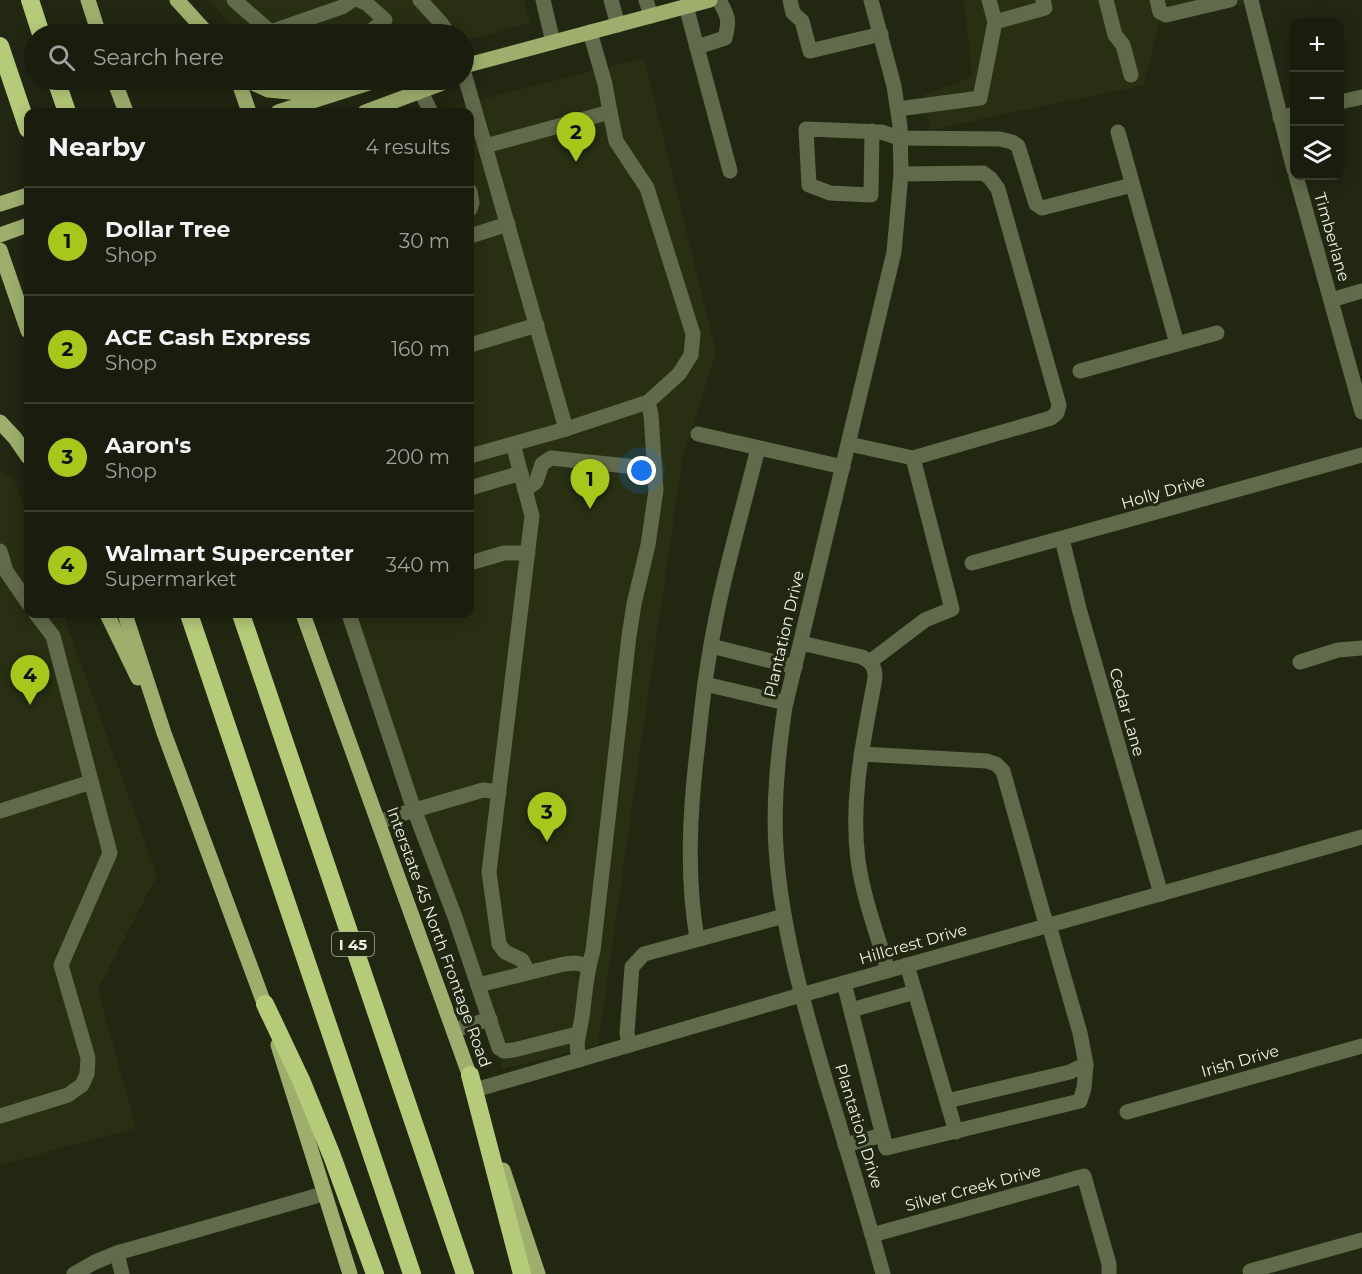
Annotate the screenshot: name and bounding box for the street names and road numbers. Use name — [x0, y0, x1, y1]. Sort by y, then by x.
street label: Timberlane — [1310, 190, 1354, 284]
street label: Holly Drive — [1119, 471, 1207, 513]
street label: Plantation Drive — [760, 569, 808, 699]
street label: Cedar Lane — [1105, 666, 1149, 758]
street label: Interstate 45 North Frontage Road — [383, 804, 495, 1070]
street label: Hillcrest Drive — [857, 920, 969, 968]
road number: I 45 — [332, 932, 374, 956]
street label: Irish Drive — [1199, 1041, 1281, 1081]
street label: Plantation Drive — [831, 1061, 887, 1191]
street label: Silver Creek Drive — [903, 1161, 1043, 1215]

